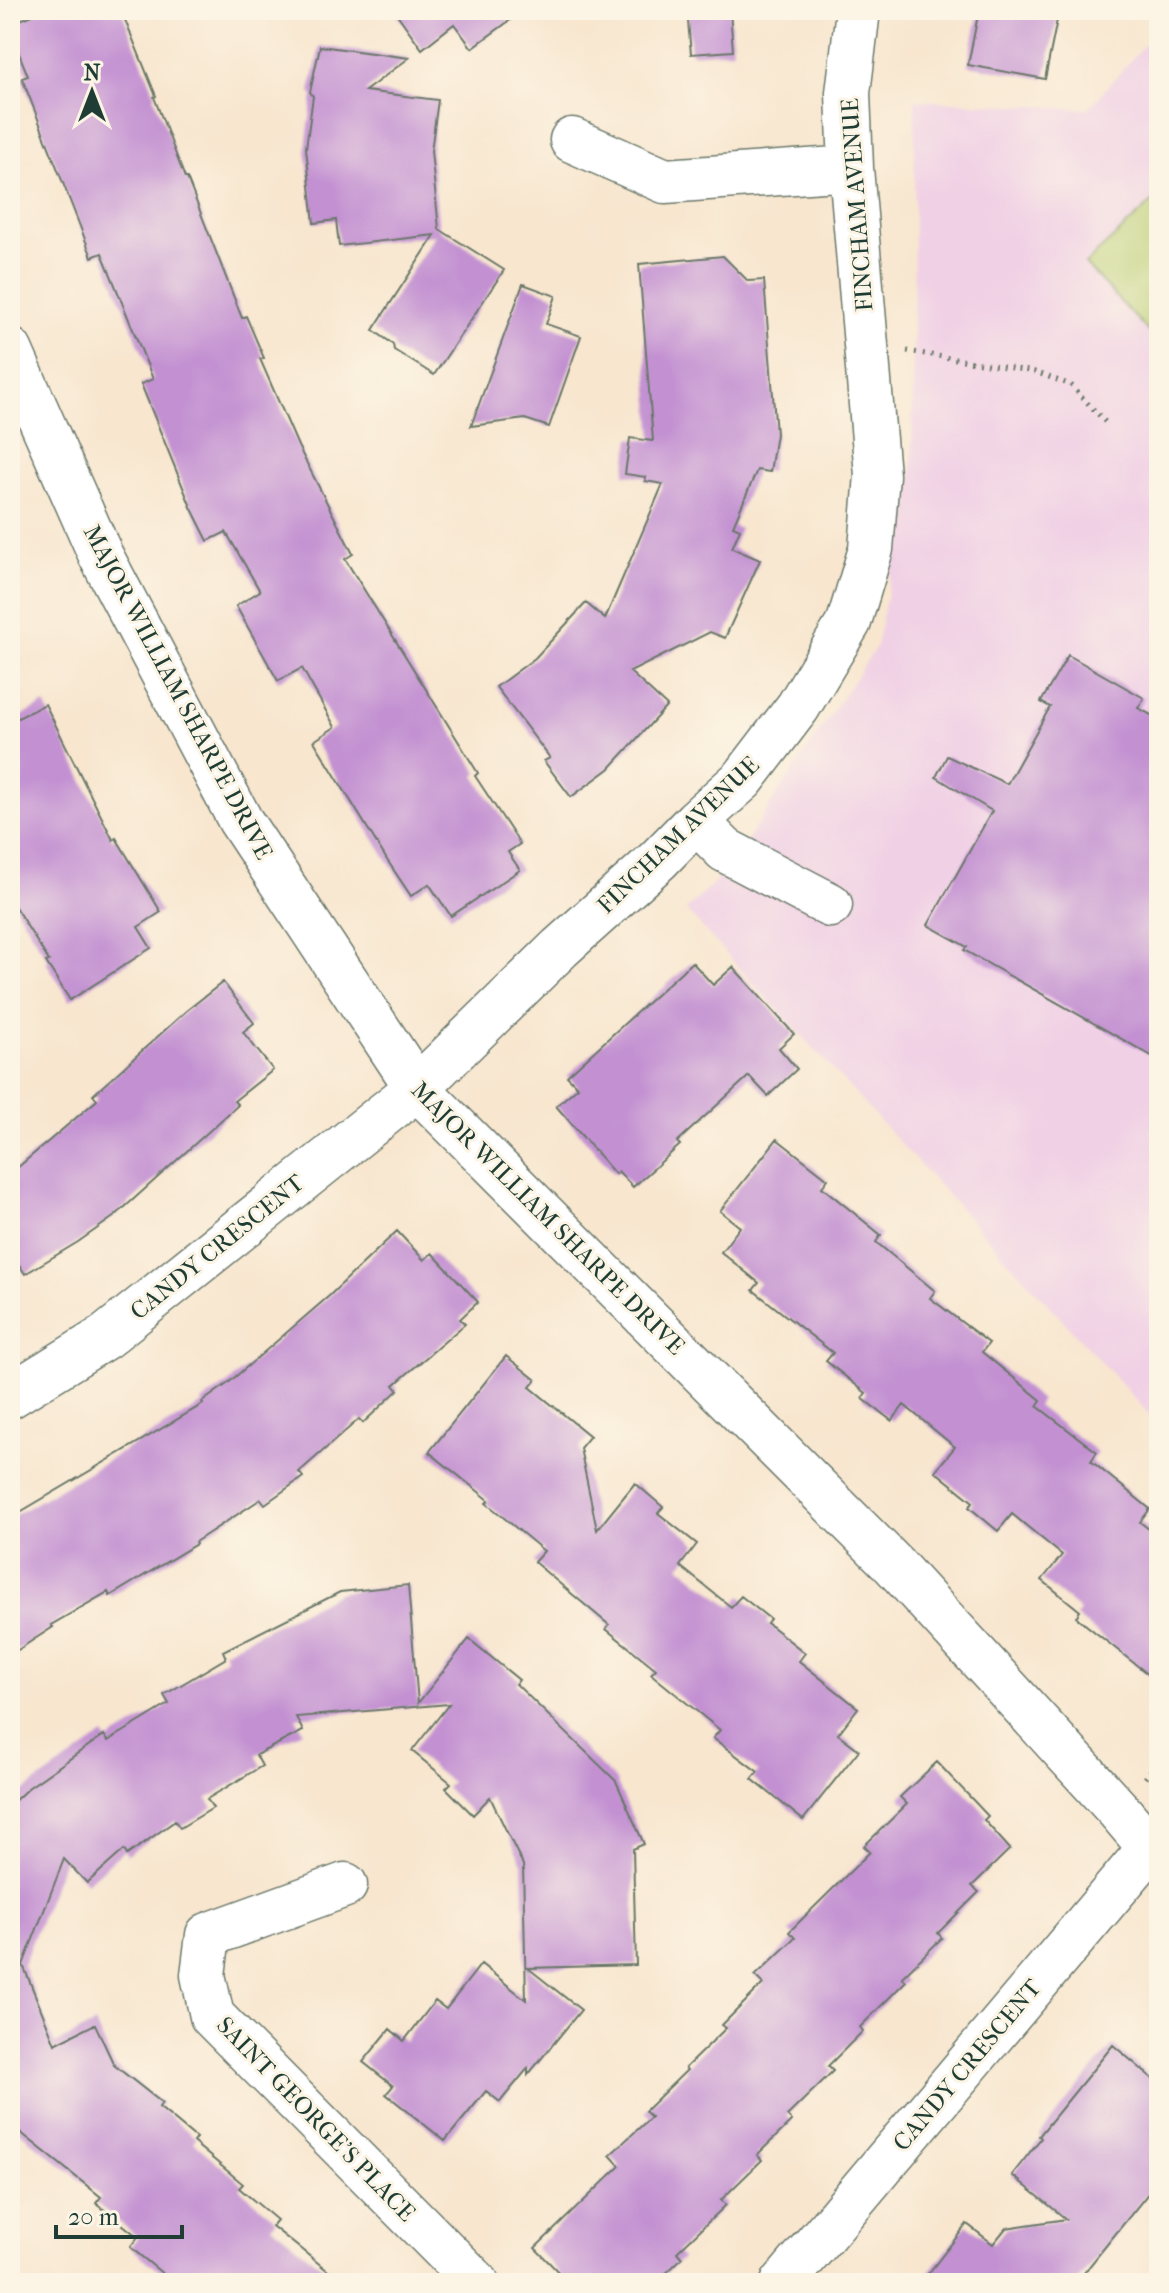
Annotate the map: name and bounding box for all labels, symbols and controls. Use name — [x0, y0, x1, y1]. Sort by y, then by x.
north arrow — [52, 52, 132, 132]
text: N — [84, 60, 101, 86]
street label: FINCHAM AVENUE — [836, 97, 878, 313]
street label: MAJOR WILLIAM SHARPE DRIVE — [78, 520, 278, 864]
street label: FINCHAM AVENUE — [591, 751, 765, 919]
street label: MAJOR WILLIAM SHARPE DRIVE — [406, 1076, 690, 1360]
street label: CANDY CRESCENT — [125, 1168, 310, 1326]
street label: CANDY CRESCENT — [887, 1973, 1047, 2156]
street label: SAINT GEORGE'S PLACE — [211, 2011, 421, 2227]
scale bar — [56, 2189, 182, 2239]
text: 20 m — [68, 2203, 119, 2231]

